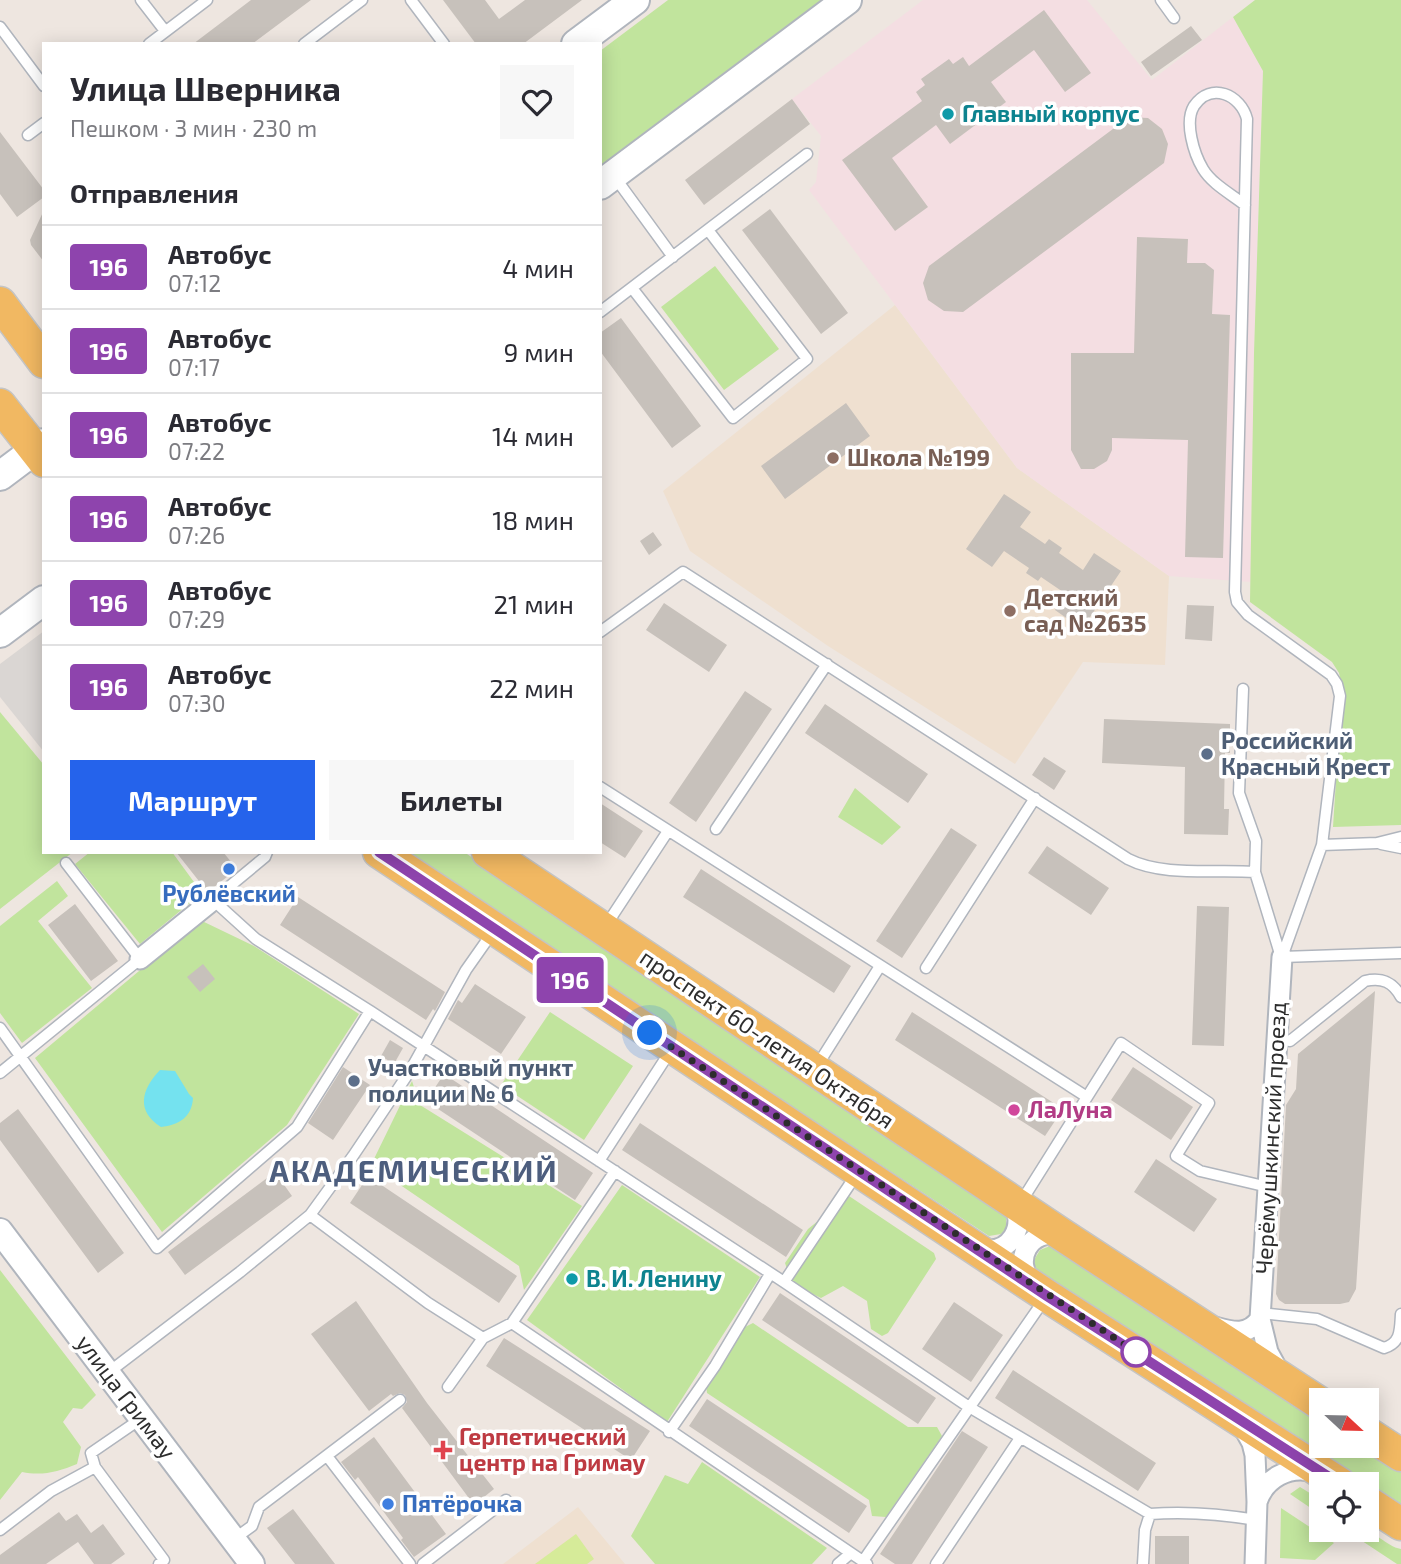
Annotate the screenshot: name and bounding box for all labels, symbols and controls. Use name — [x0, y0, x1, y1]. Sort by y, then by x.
button: heart — [500, 65, 574, 139]
text: Улица Шверника — [70, 68, 341, 108]
place label: Главный корпус — [962, 99, 1140, 127]
marker: Главный корпус — [940, 106, 956, 122]
text: Пешком · 3 мин · 230 m — [70, 114, 317, 142]
text: Отправления — [70, 177, 239, 208]
text: Автобус — [168, 238, 271, 269]
text: 196 — [89, 252, 128, 281]
text: 4 мин — [502, 252, 574, 283]
text: 07:12 — [168, 269, 221, 297]
text: Автобус — [168, 322, 271, 353]
text: 196 — [89, 336, 128, 365]
text: 9 мин — [503, 336, 574, 367]
text: 07:17 — [168, 353, 220, 381]
text: Автобус — [168, 406, 271, 437]
text: 196 — [89, 420, 128, 449]
text: 14 мин — [492, 420, 574, 451]
text: 07:22 — [168, 437, 225, 465]
place label: Школа №199 — [847, 443, 990, 471]
marker: Школа №199 — [825, 450, 841, 466]
text: Автобус — [168, 490, 271, 521]
text: 196 — [89, 504, 128, 533]
text: 18 мин — [492, 504, 574, 535]
text: 07:26 — [168, 521, 225, 549]
text: Автобус — [168, 574, 271, 605]
place label: Детский сад №2635 — [1024, 583, 1147, 637]
text: 196 — [89, 588, 128, 617]
text: 21 мин — [493, 588, 574, 619]
marker: Детский сад №2635 — [1002, 603, 1018, 619]
text: 07:29 — [168, 605, 225, 633]
text: Автобус — [168, 658, 271, 689]
text: 196 — [89, 672, 128, 701]
text: 22 мин — [489, 672, 574, 703]
text: 07:30 — [168, 689, 226, 717]
place label: Российский Красный Крест — [1221, 726, 1391, 780]
marker: Российский Красный Крест — [1199, 746, 1215, 762]
button: Маршрут — [70, 760, 315, 840]
button: Билеты — [329, 760, 574, 840]
marker: Рублёвский — [221, 861, 237, 877]
place label: Рублёвский — [162, 879, 296, 907]
street label: проспект 60-летия Октября — [635, 943, 900, 1134]
line badge: 196 — [530, 957, 610, 1003]
text: 196 — [551, 965, 589, 994]
street label: Черёмушкинский проезд — [1249, 1001, 1292, 1275]
your location — [632, 1015, 667, 1050]
place label: Участковый пункт полиции № 6 — [368, 1053, 574, 1107]
marker: Участковый пункт полиции № 6 — [346, 1073, 362, 1089]
place label: ЛаЛуна — [1028, 1095, 1113, 1123]
marker: ЛаЛуна — [1006, 1102, 1022, 1118]
district label: АКАДЕМИЧЕСКИЙ — [269, 1152, 559, 1188]
place label: В. И. Ленину — [586, 1264, 722, 1292]
marker: В. И. Ленину — [564, 1271, 580, 1287]
street label: улица Гримау — [70, 1329, 183, 1465]
unlabelled marker — [1121, 1337, 1151, 1367]
north arrow — [1309, 1388, 1379, 1458]
map controls — [1309, 1388, 1379, 1542]
place label: Герпетический центр на Гримау — [459, 1422, 646, 1476]
marker: Герпетический центр на Гримау — [433, 1440, 453, 1460]
button: locate — [1309, 1472, 1379, 1542]
place label: Пятёрочка — [402, 1489, 522, 1517]
marker: Пятёрочка — [380, 1496, 396, 1512]

